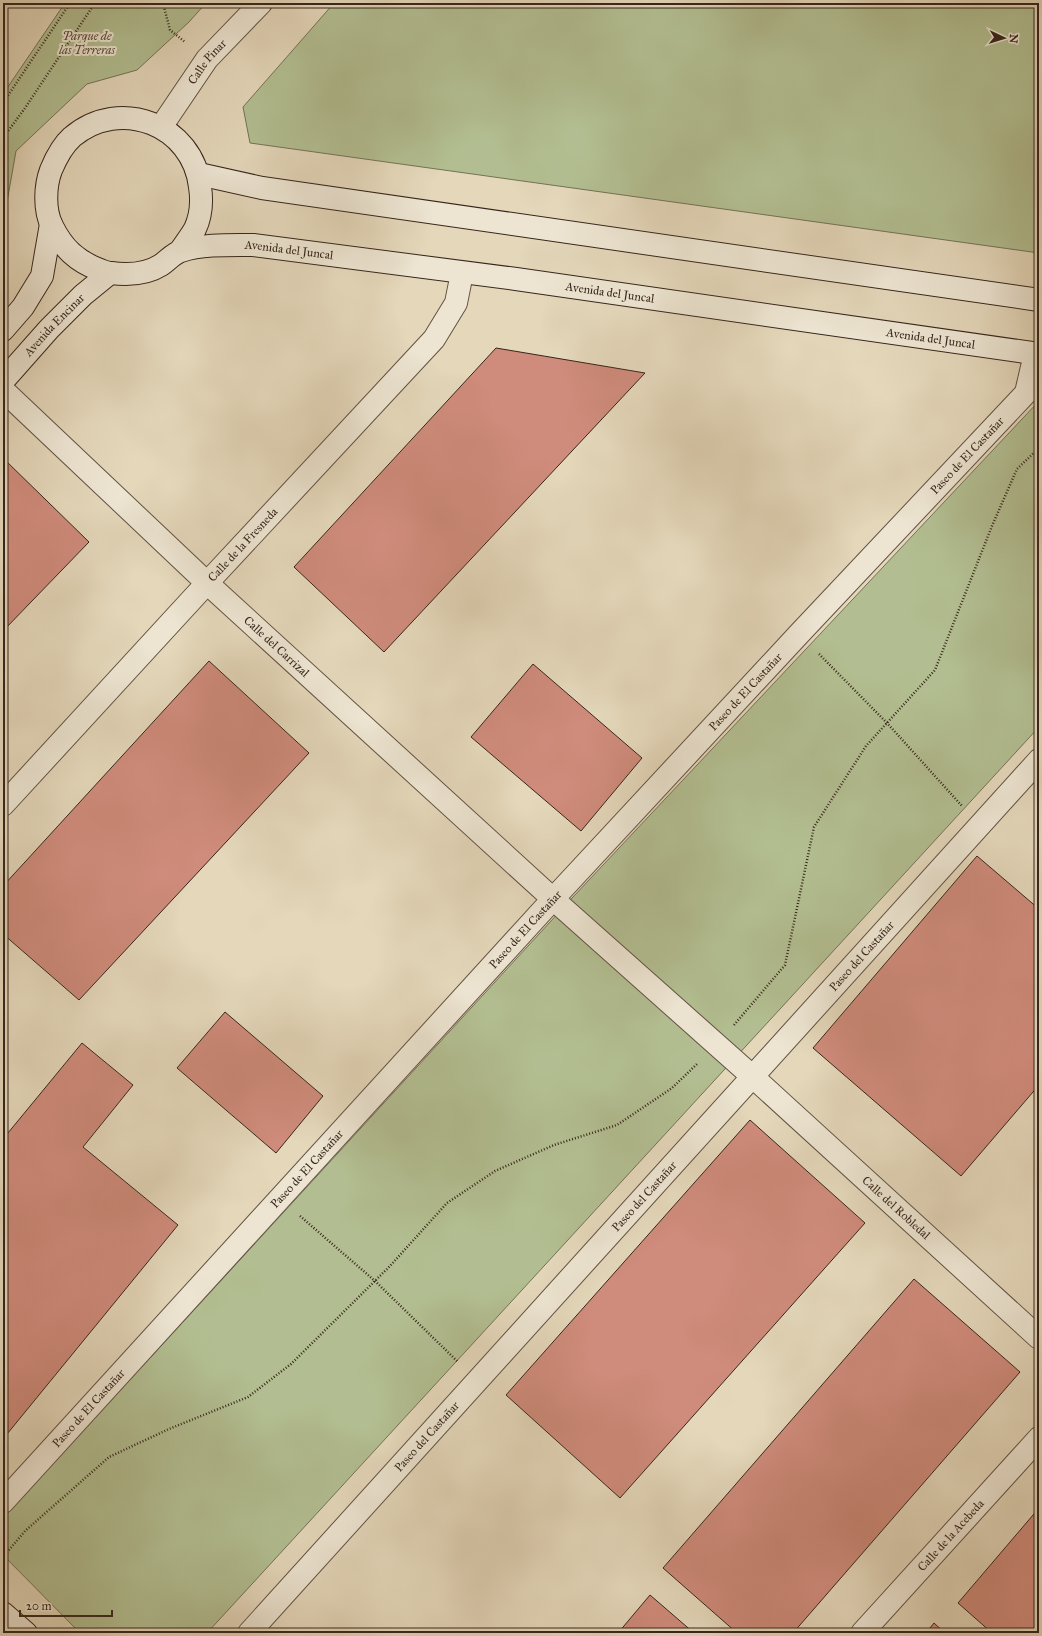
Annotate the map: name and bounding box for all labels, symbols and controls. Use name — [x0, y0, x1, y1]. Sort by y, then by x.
north arrow — [984, 18, 1024, 58]
park label: Parque de las Terreras — [58, 29, 115, 57]
text: N — [1007, 34, 1020, 44]
street label: Calle Pinar — [185, 36, 230, 87]
street label: Avenida del Juncal — [244, 238, 335, 262]
street label: Avenida del Juncal — [564, 279, 656, 306]
street label: Avenida Encinar — [21, 290, 88, 360]
street label: Avenida del Juncal — [884, 325, 977, 352]
street label: Paseo de El Castañar — [927, 414, 1007, 497]
street label: Calle de la Fresneda — [205, 504, 281, 584]
street label: Calle del Carrizal — [241, 613, 313, 680]
street label: Paseo de El Castañar — [706, 650, 785, 733]
street label: Paseo de El Castañar — [486, 887, 565, 971]
street label: Paseo del Castañar — [826, 918, 897, 994]
street label: Paseo de El Castañar — [268, 1126, 346, 1211]
street label: Paseo del Castañar — [609, 1158, 680, 1234]
street label: Calle del Robledal — [859, 1173, 934, 1243]
street label: Paseo de El Castañar — [49, 1366, 128, 1450]
street label: Paseo del Castañar — [391, 1398, 462, 1474]
street label: Calle de la Acebeda — [915, 1496, 987, 1574]
scale bar — [20, 1592, 112, 1618]
text: 20 m — [26, 1599, 52, 1613]

